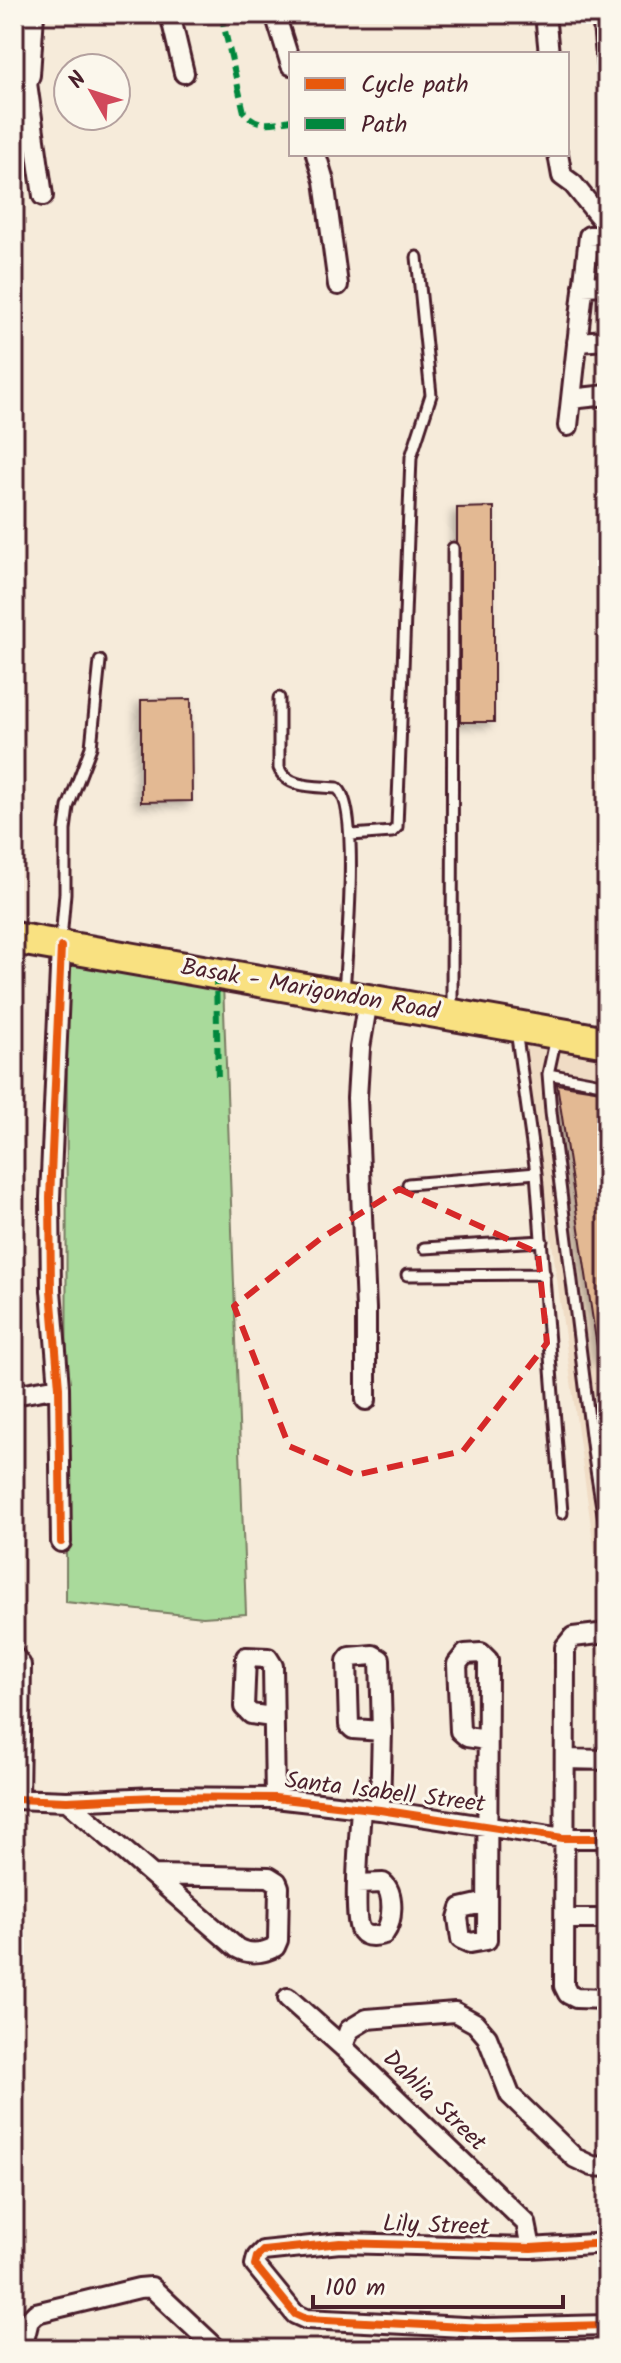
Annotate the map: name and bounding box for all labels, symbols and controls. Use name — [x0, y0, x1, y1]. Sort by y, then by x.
north arrow — [52, 52, 132, 132]
legend — [289, 52, 569, 156]
text: N — [60, 64, 96, 97]
text: Cycle path — [361, 66, 469, 105]
text: Path — [361, 106, 407, 145]
street label: Basak - Marigondon Road — [178, 948, 443, 1032]
street label: Santa Isabell Street — [283, 1761, 488, 1825]
street label: Dahlia Street — [373, 2041, 496, 2162]
street label: Lily Street — [382, 2205, 491, 2247]
scale bar — [313, 2259, 563, 2309]
text: 100 m — [325, 2269, 385, 2308]

